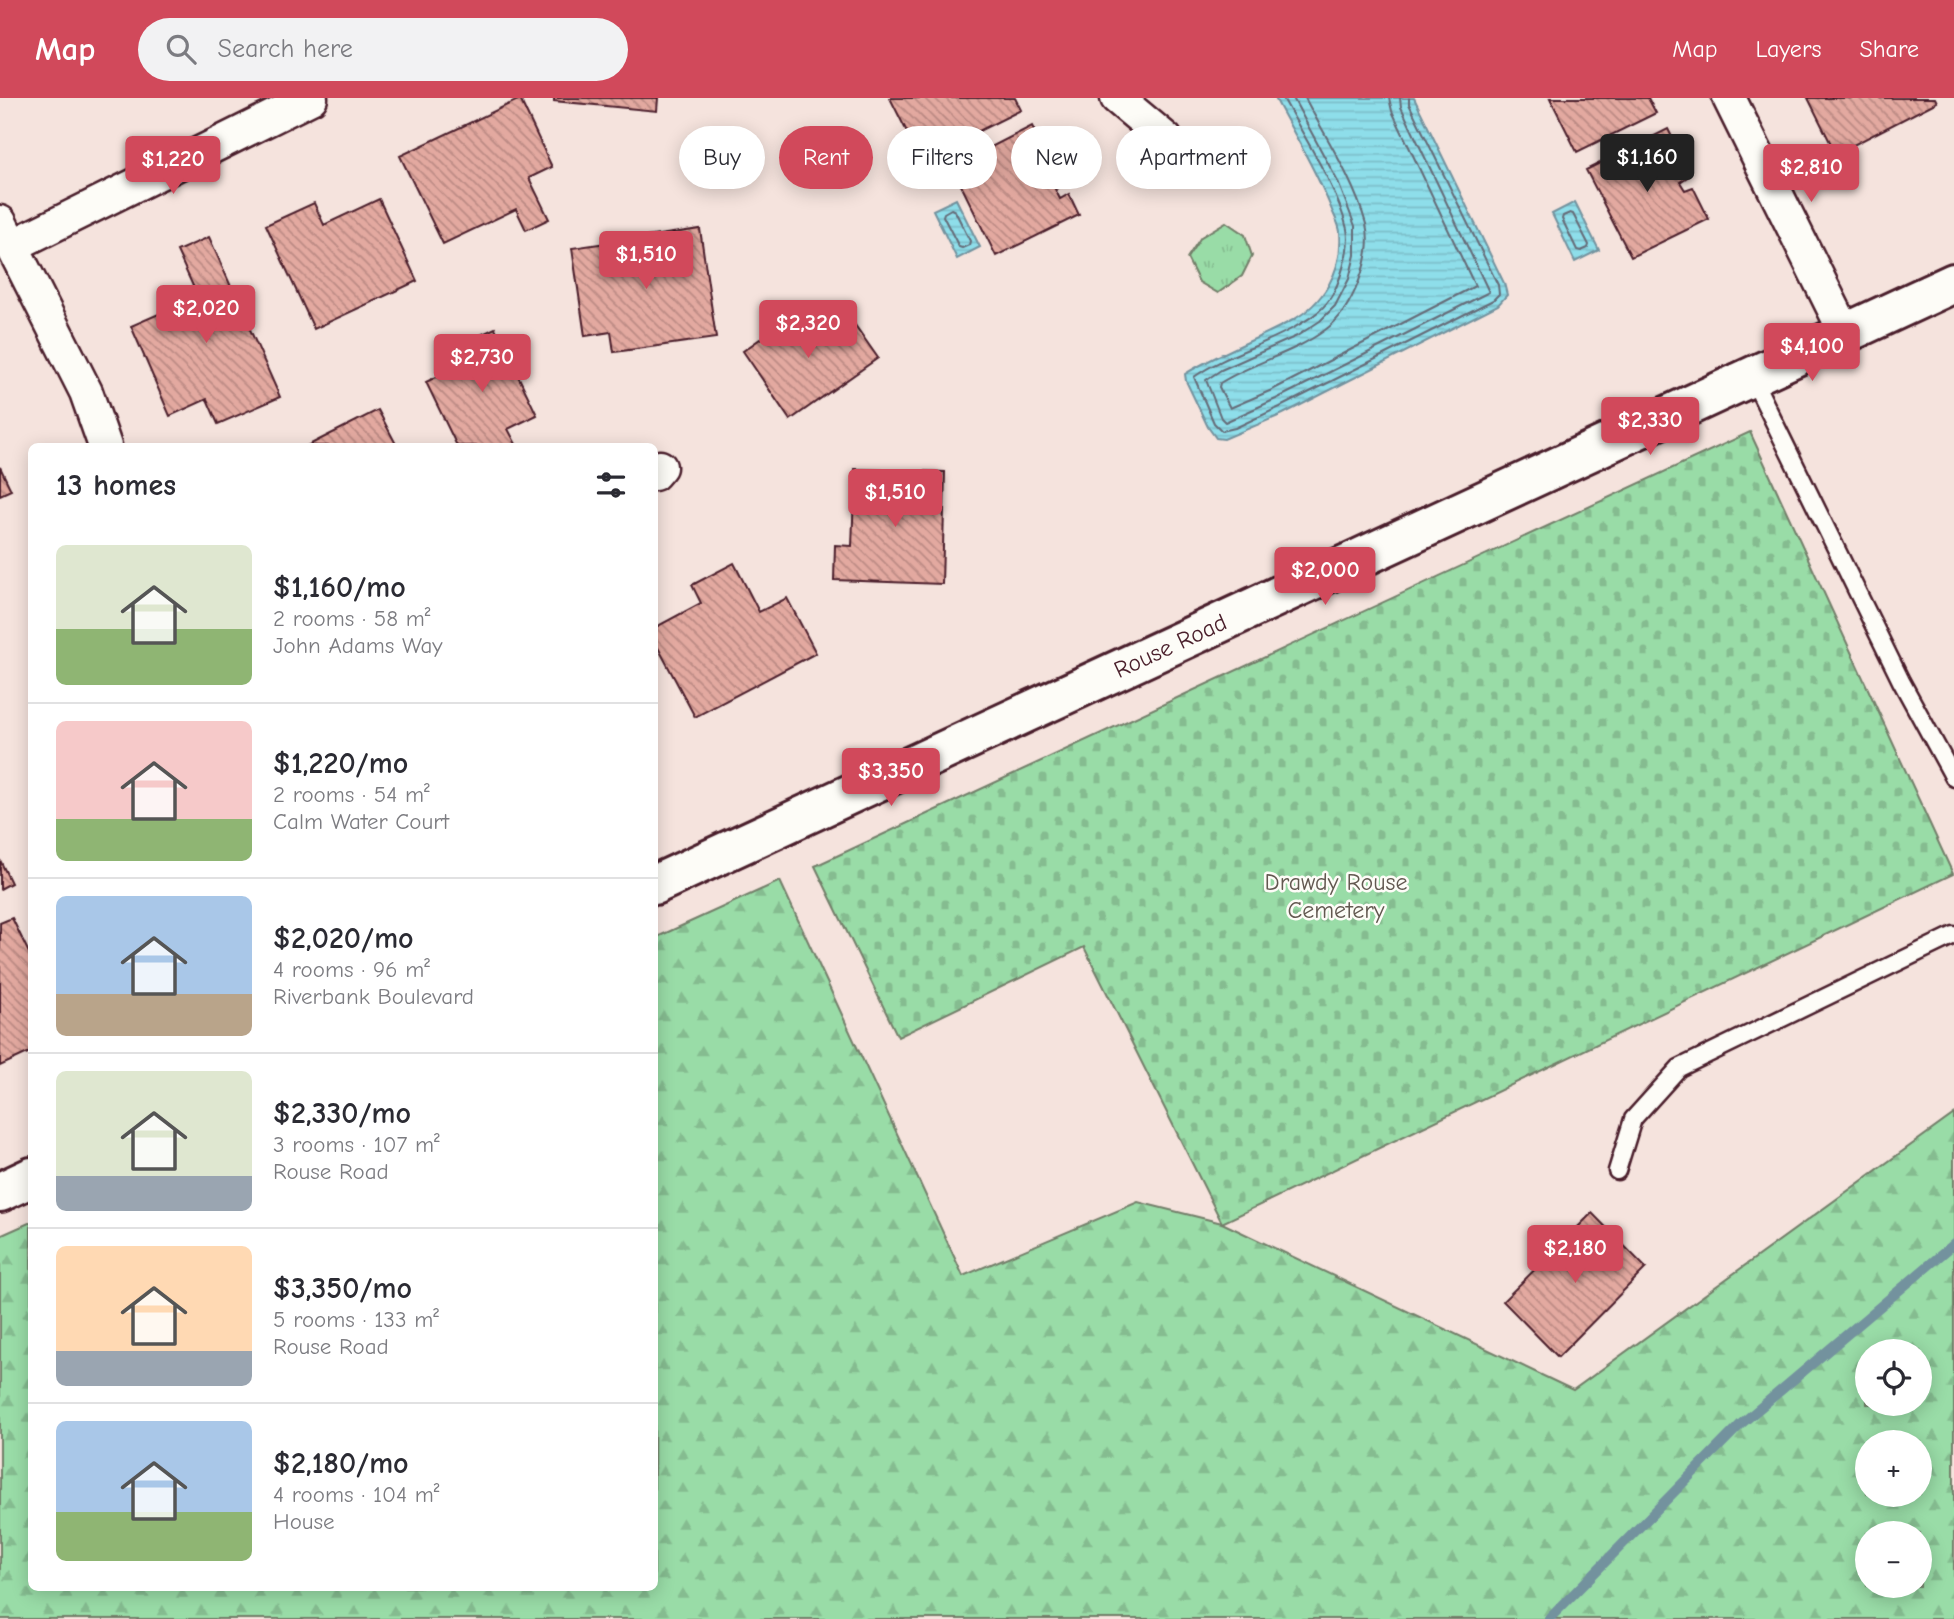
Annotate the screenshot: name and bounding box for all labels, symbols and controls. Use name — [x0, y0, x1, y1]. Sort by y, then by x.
search box — [138, 18, 628, 81]
text: Map — [35, 30, 96, 68]
icon: search — [162, 30, 200, 68]
text: Search here — [218, 34, 353, 64]
text: Map — [1672, 35, 1718, 63]
text: Layers — [1756, 35, 1821, 63]
text: Share — [1859, 35, 1919, 63]
chip: Buy — [679, 126, 765, 189]
chip: Rent — [779, 126, 873, 189]
chip: Filters — [887, 126, 997, 189]
chip: New — [1011, 126, 1102, 189]
chip: Apartment — [1116, 126, 1271, 189]
pin: $1,160 — [1590, 134, 1704, 194]
pin: $1,220 — [116, 136, 230, 196]
text: $1,160 — [1616, 143, 1678, 170]
pin: $2,810 — [1754, 144, 1868, 204]
text: $1,220 — [141, 145, 205, 172]
text: $2,810 — [1779, 153, 1843, 180]
pin: $1,510 — [589, 232, 703, 291]
text: $1,510 — [615, 240, 677, 267]
pin: $2,020 — [149, 286, 263, 345]
text: $2,020 — [172, 294, 240, 321]
pin: $2,320 — [751, 300, 865, 360]
text: $2,320 — [775, 309, 841, 336]
pin: $4,100 — [1755, 324, 1869, 383]
text: $4,100 — [1780, 332, 1844, 359]
pin: $2,730 — [425, 334, 539, 394]
text: $2,730 — [450, 343, 514, 370]
pin: $2,330 — [1593, 398, 1707, 457]
text: $2,330 — [1617, 406, 1683, 433]
icon: filters — [592, 466, 630, 504]
text: 13 homes — [56, 468, 176, 503]
pin: $1,510 — [838, 470, 952, 529]
text: $1,510 — [864, 478, 926, 505]
pin: $2,000 — [1268, 547, 1382, 607]
text: $2,000 — [1290, 556, 1360, 583]
text: $1,160/mo — [273, 570, 406, 605]
icon: home — [112, 573, 196, 657]
text: 2 rooms · 58 m² — [273, 605, 431, 632]
street label: Rouse Road — [1110, 608, 1231, 684]
text: John Adams Way — [273, 632, 443, 659]
text: $1,220/mo — [273, 746, 408, 781]
pin: $3,350 — [834, 748, 948, 808]
icon: home — [112, 749, 196, 833]
text: $3,350 — [858, 757, 924, 784]
text: 2 rooms · 54 m² — [273, 781, 430, 808]
text: Calm Water Court — [273, 808, 449, 835]
park label: Drawdy Rouse Cemetery — [1265, 868, 1407, 924]
text: $2,020/mo — [273, 921, 414, 956]
icon: home — [112, 924, 196, 1008]
text: 4 rooms · 96 m² — [273, 956, 430, 983]
text: Riverbank Boulevard — [273, 983, 474, 1010]
text: $2,330/mo — [273, 1096, 411, 1131]
icon: home — [112, 1099, 196, 1183]
text: 3 rooms · 107 m² — [273, 1131, 440, 1158]
text: Rouse Road — [273, 1158, 389, 1185]
pin: $2,180 — [1518, 1226, 1632, 1285]
text: $2,180 — [1543, 1234, 1607, 1261]
text: $3,350/mo — [273, 1271, 412, 1306]
icon: home — [112, 1274, 196, 1358]
text: 5 rooms · 133 m² — [273, 1306, 439, 1333]
text: Rouse Road — [273, 1333, 389, 1360]
map controls — [1855, 1339, 1932, 1598]
button: locate — [1855, 1339, 1932, 1416]
button: + — [1855, 1430, 1932, 1507]
text: $2,180/mo — [273, 1446, 409, 1481]
icon: home — [112, 1449, 196, 1533]
text: 4 rooms · 104 m² — [273, 1481, 440, 1508]
text: House — [273, 1508, 335, 1535]
button: − — [1855, 1521, 1932, 1598]

